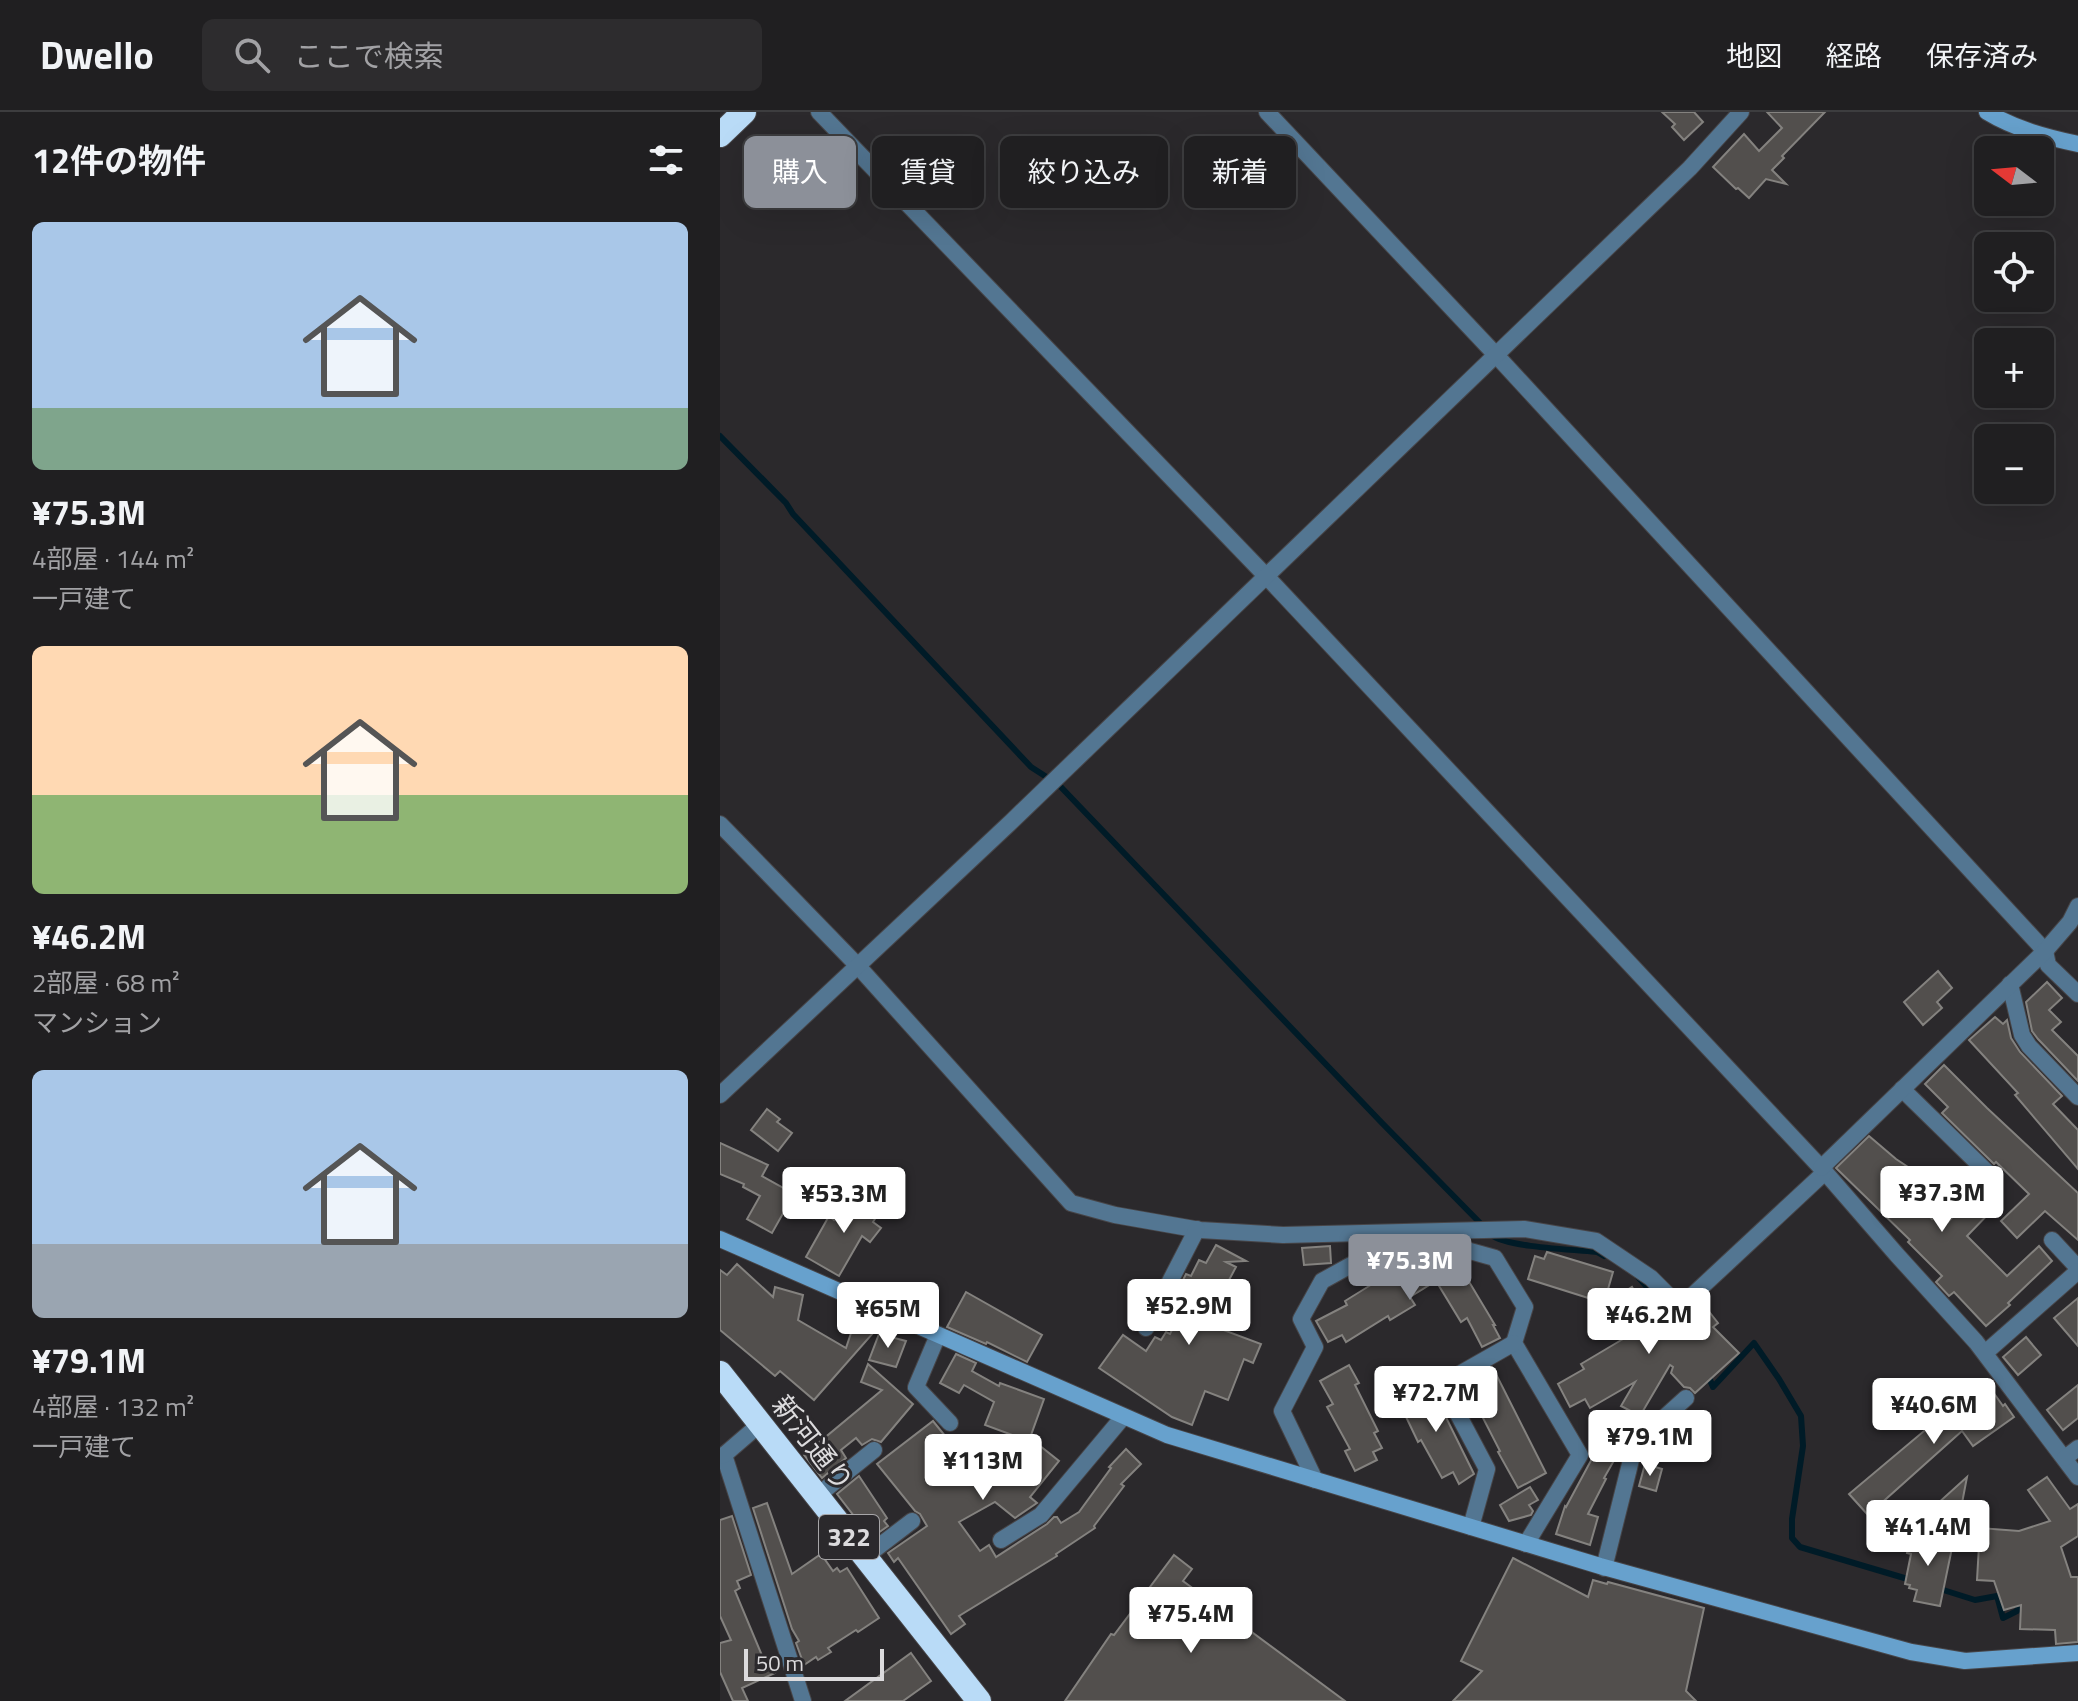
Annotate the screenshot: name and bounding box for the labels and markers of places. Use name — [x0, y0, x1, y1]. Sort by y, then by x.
pin: ¥37.3M — [1877, 1166, 2007, 1234]
pin: ¥53.3M — [779, 1167, 909, 1235]
pin: ¥75.3M — [1345, 1234, 1475, 1302]
pin: ¥52.9M — [1124, 1279, 1254, 1347]
pin: ¥65M — [841, 1282, 935, 1350]
pin: ¥46.2M — [1584, 1288, 1714, 1356]
pin: ¥72.7M — [1371, 1366, 1501, 1434]
pin: ¥40.6M — [1869, 1378, 1999, 1446]
pin: ¥79.1M — [1585, 1410, 1715, 1478]
pin: ¥113M — [927, 1434, 1039, 1502]
pin: ¥41.4M — [1863, 1500, 1993, 1568]
pin: ¥75.4M — [1126, 1587, 1256, 1655]

